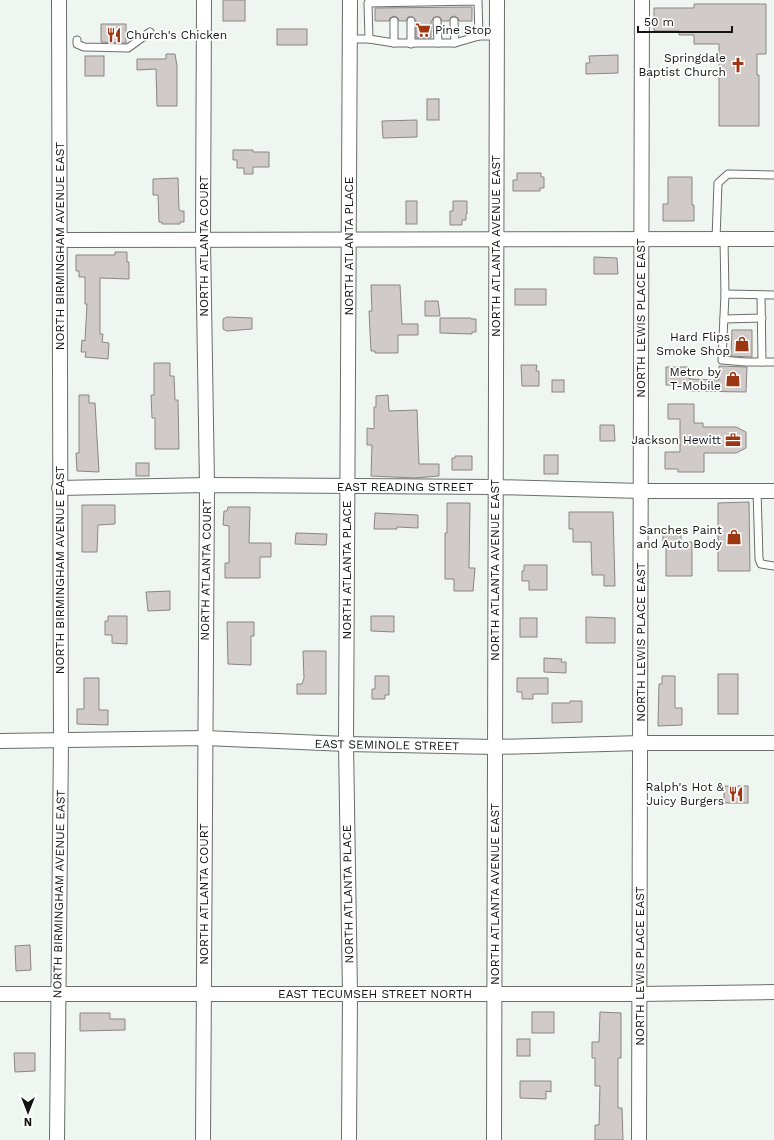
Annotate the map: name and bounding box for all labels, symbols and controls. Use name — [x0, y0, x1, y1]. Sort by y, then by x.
scale bar — [638, 8, 732, 34]
text: 50 m — [644, 15, 674, 29]
supermarket icon: Pine Stop — [414, 21, 432, 39]
place label: Pine Stop — [435, 23, 491, 37]
restaurant icon: Church's Chicken — [105, 26, 123, 44]
place label: Church's Chicken — [126, 28, 227, 42]
place label: Springdale Baptist Church — [638, 51, 726, 79]
church icon: Springdale Baptist Church — [729, 56, 747, 74]
street label: NORTH BIRMINGHAM AVENUE EAST — [53, 142, 67, 350]
street label: NORTH ATLANTA AVENUE EAST — [489, 155, 503, 337]
street label: NORTH ATLANTA COURT — [197, 175, 211, 317]
street label: NORTH ATLANTA PLACE — [342, 176, 356, 315]
street label: NORTH LEWIS PLACE EAST — [634, 238, 648, 398]
place label: Hard Flips Smoke Shop — [656, 330, 730, 358]
shop icon: Hard Flips Smoke Shop — [733, 335, 751, 353]
place label: Metro by T-Mobile — [670, 365, 722, 393]
shop icon: Metro by T-Mobile — [724, 370, 742, 388]
office icon: Jackson Hewitt — [724, 431, 742, 449]
place label: Jackson Hewitt — [631, 433, 721, 447]
street label: NORTH BIRMINGHAM AVENUE EAST — [53, 466, 67, 674]
street label: NORTH ATLANTA AVENUE EAST — [488, 479, 502, 661]
street label: EAST READING STREET — [337, 480, 473, 494]
street label: NORTH ATLANTA COURT — [198, 499, 214, 641]
street label: NORTH ATLANTA PLACE — [340, 500, 354, 639]
place label: Sanches Paint and Auto Body — [636, 523, 723, 551]
shop icon: Sanches Paint and Auto Body — [725, 528, 743, 546]
street label: NORTH LEWIS PLACE EAST — [634, 562, 648, 722]
street label: EAST SEMINOLE STREET — [314, 737, 460, 753]
place label: Ralph's Hot & Juicy Burgers — [645, 780, 725, 808]
restaurant icon: Ralph's Hot & Juicy Burgers — [727, 785, 745, 803]
street label: NORTH BIRMINGHAM AVENUE EAST — [50, 790, 68, 998]
street label: NORTH ATLANTA AVENUE EAST — [488, 803, 502, 985]
street label: NORTH ATLANTA COURT — [197, 823, 211, 965]
street label: NORTH ATLANTA PLACE — [340, 824, 356, 964]
street label: NORTH LEWIS PLACE EAST — [633, 886, 647, 1046]
street label: EAST TECUMSEH STREET NORTH — [278, 987, 472, 1001]
north arrow — [8, 1092, 48, 1132]
text: N — [24, 1115, 32, 1128]

